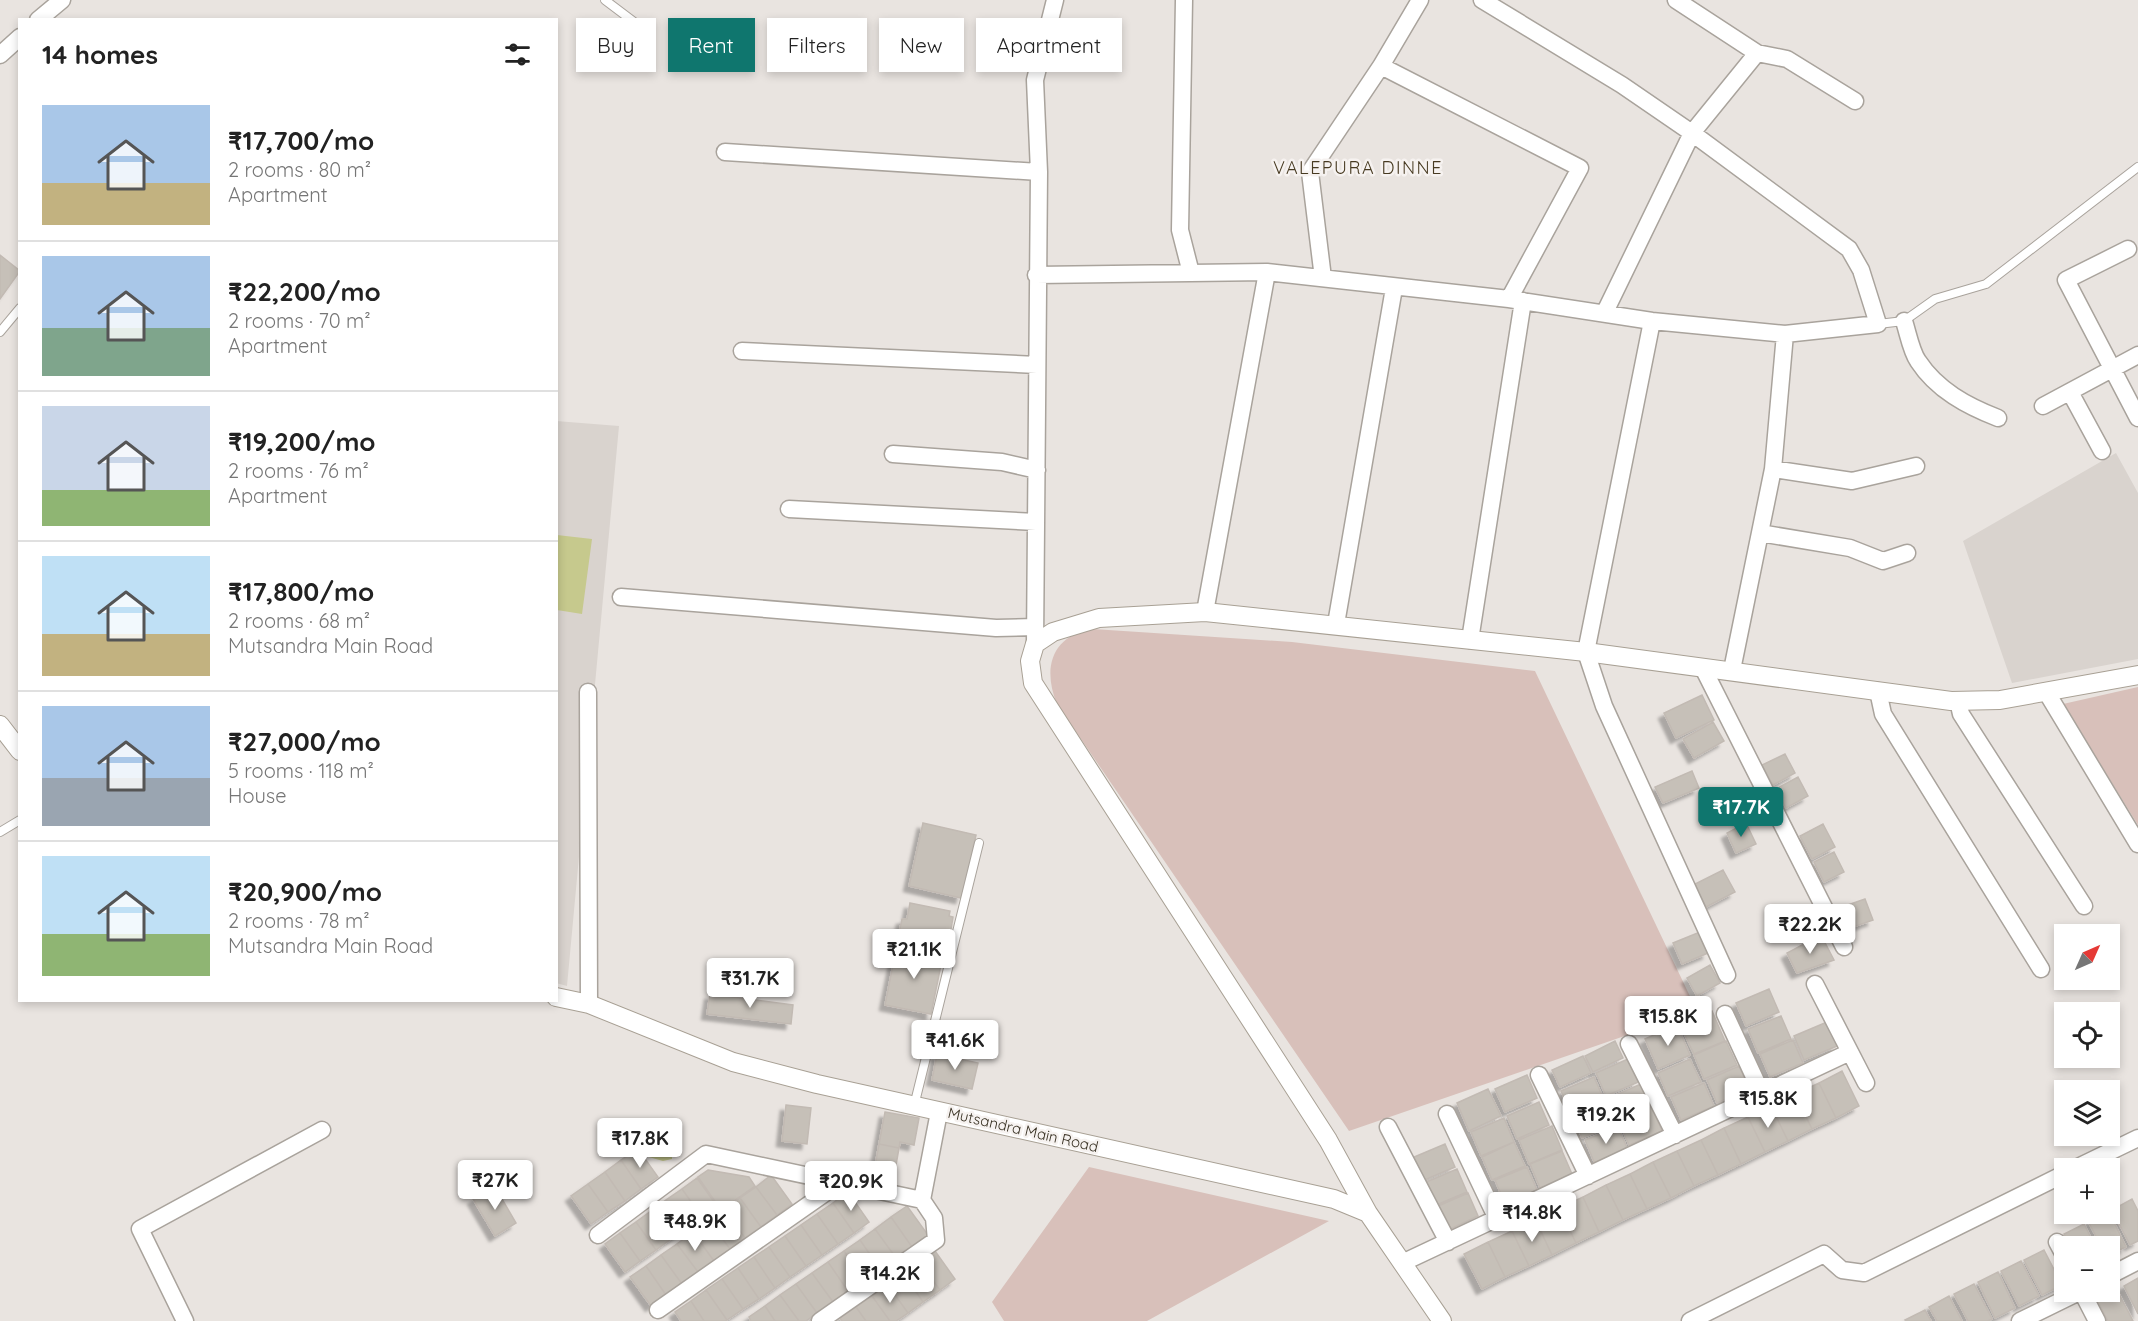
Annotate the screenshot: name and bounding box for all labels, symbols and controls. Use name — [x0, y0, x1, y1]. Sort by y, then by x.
chip: Buy — [576, 18, 656, 72]
chip: Rent — [668, 18, 755, 72]
chip: Filters — [767, 18, 867, 72]
chip: New — [879, 18, 964, 72]
chip: Apartment — [976, 18, 1122, 72]
text: 14 homes — [42, 38, 158, 71]
icon: filters — [501, 38, 534, 71]
text: ₹17,700/mo — [228, 124, 374, 157]
icon: home — [90, 129, 162, 201]
district label: VALEPURA DINNE — [1273, 156, 1443, 179]
text: 2 rooms · 80 m² — [228, 157, 371, 182]
text: Apartment — [228, 182, 328, 207]
text: ₹22,200/mo — [228, 275, 381, 308]
icon: home — [90, 280, 162, 352]
text: 2 rooms · 70 m² — [228, 308, 371, 333]
text: Apartment — [228, 333, 328, 358]
text: ₹19,200/mo — [228, 425, 376, 458]
icon: home — [90, 430, 162, 502]
text: 2 rooms · 76 m² — [228, 458, 369, 483]
text: Apartment — [228, 483, 328, 508]
text: ₹17,800/mo — [228, 575, 374, 608]
icon: home — [90, 580, 162, 652]
text: 2 rooms · 68 m² — [228, 608, 370, 633]
text: Mutsandra Main Road — [228, 633, 433, 658]
text: ₹27,000/mo — [228, 725, 381, 758]
icon: home — [90, 730, 162, 802]
text: 5 rooms · 118 m² — [228, 758, 374, 783]
text: House — [228, 783, 287, 808]
pin: ₹17.7K — [1692, 787, 1790, 838]
text: ₹17.7K — [1712, 794, 1770, 819]
text: ₹20,900/mo — [228, 875, 382, 908]
icon: home — [90, 880, 162, 952]
pin: ₹22.2K — [1761, 904, 1859, 955]
text: 2 rooms · 78 m² — [228, 908, 370, 933]
text: ₹22.2K — [1778, 911, 1842, 936]
north arrow — [2054, 924, 2120, 990]
map controls — [2054, 924, 2120, 1302]
pin: ₹21.1K — [865, 929, 963, 980]
text: Mutsandra Main Road — [228, 933, 433, 958]
text: ₹21.1K — [886, 936, 942, 961]
pin: ₹31.7K — [701, 958, 799, 1009]
text: ₹31.7K — [721, 965, 779, 990]
pin: ₹15.8K — [1619, 996, 1717, 1047]
button: locate — [2054, 1002, 2120, 1068]
text: ₹15.8K — [1639, 1003, 1697, 1028]
pin: ₹41.6K — [906, 1020, 1004, 1071]
text: ₹41.6K — [925, 1027, 985, 1052]
pin: ₹15.8K — [1719, 1078, 1817, 1129]
button: layers — [2054, 1080, 2120, 1146]
text: ₹15.8K — [1739, 1085, 1797, 1110]
pin: ₹19.2K — [1557, 1094, 1655, 1145]
text: ₹19.2K — [1577, 1101, 1635, 1126]
street label: Mutsandra Main Road — [946, 1103, 1100, 1156]
pin: ₹17.8K — [591, 1118, 689, 1169]
text: ₹17.8K — [611, 1125, 669, 1150]
button: + — [2054, 1158, 2120, 1224]
pin: ₹27K — [459, 1160, 531, 1211]
pin: ₹20.9K — [802, 1161, 900, 1212]
text: ₹27K — [472, 1167, 518, 1192]
text: ₹20.9K — [819, 1168, 883, 1193]
pin: ₹14.8K — [1483, 1192, 1581, 1243]
text: ₹14.8K — [1502, 1199, 1562, 1224]
pin: ₹48.9K — [646, 1201, 744, 1252]
text: ₹48.9K — [663, 1208, 727, 1233]
button: − — [2054, 1236, 2120, 1302]
pin: ₹14.2K — [841, 1253, 939, 1304]
text: ₹14.2K — [860, 1260, 920, 1285]

